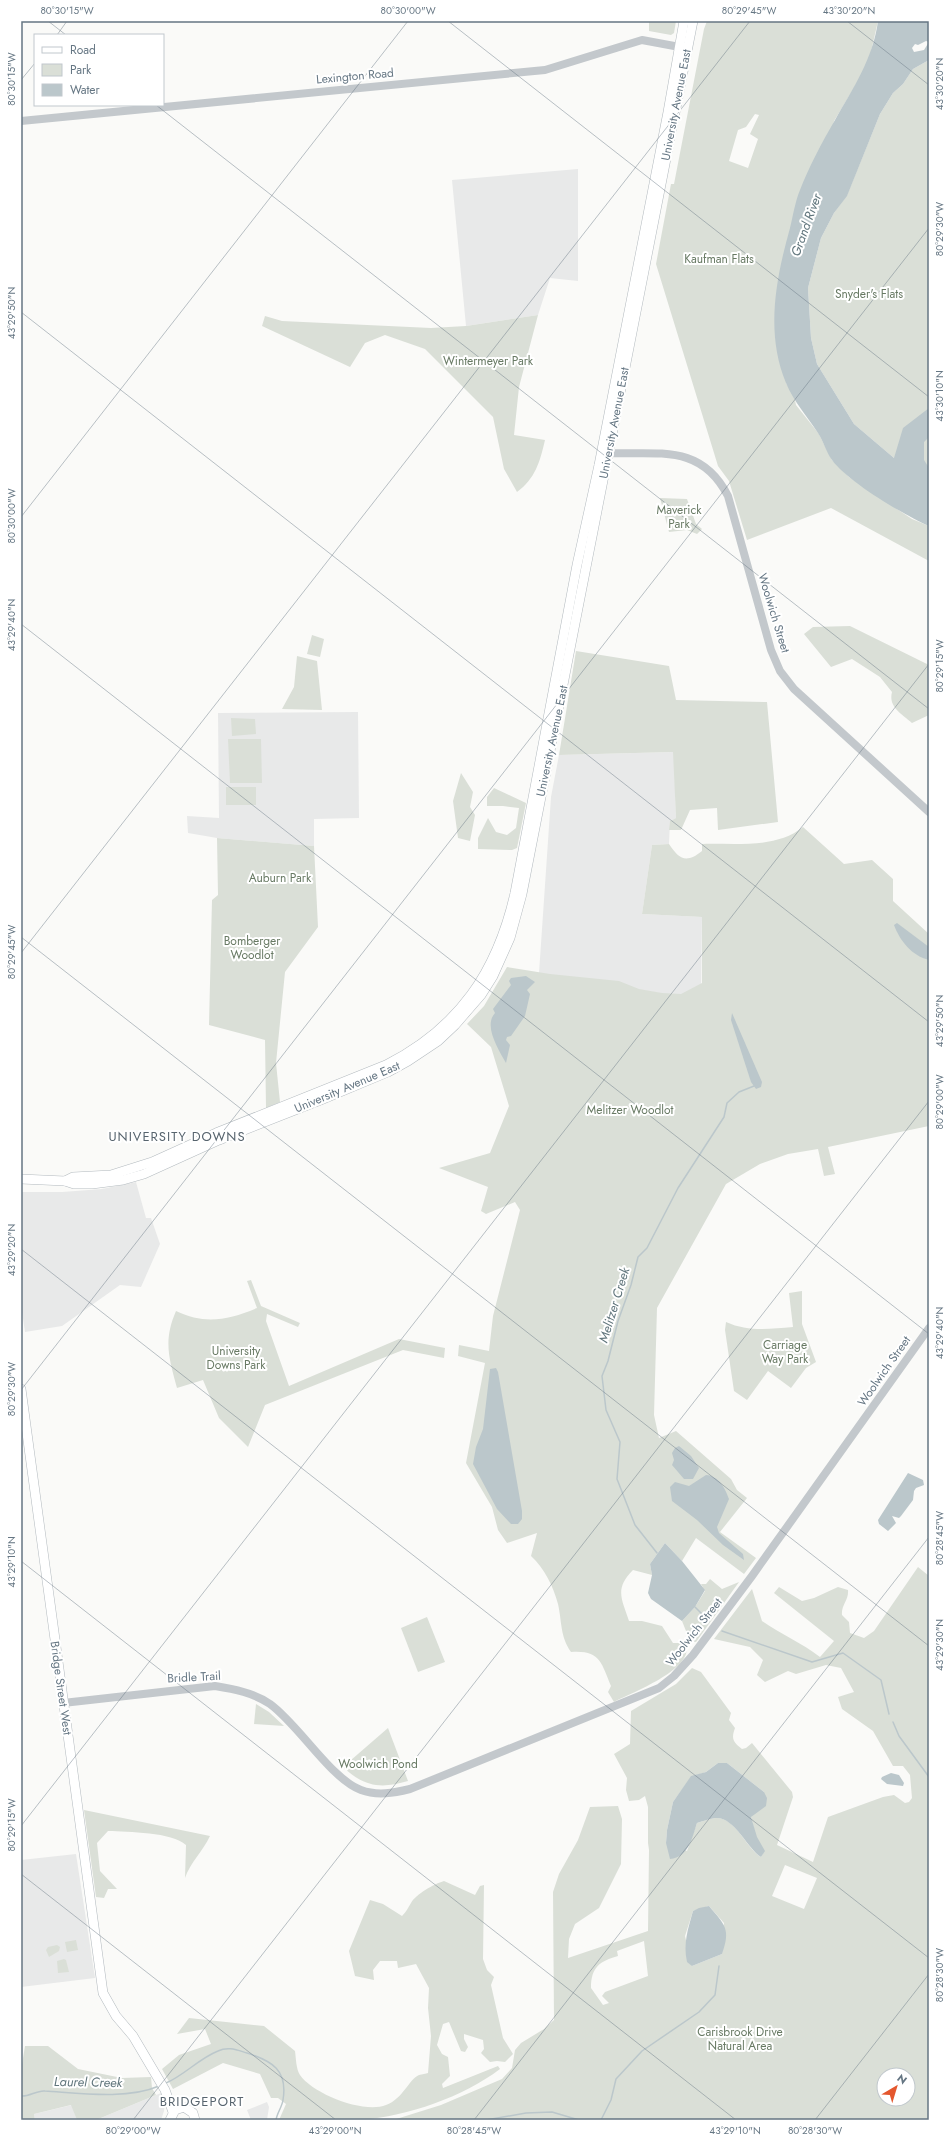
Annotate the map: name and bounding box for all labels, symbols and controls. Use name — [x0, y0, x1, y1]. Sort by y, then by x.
text: 80°30'15"W — [40, 3, 94, 18]
text: 80°30'00"W — [380, 3, 436, 18]
text: 80°29'45"W — [722, 3, 776, 18]
text: 43°30'20"N — [823, 3, 875, 18]
legend — [34, 34, 164, 106]
text: Road — [70, 41, 96, 59]
street label: University Avenue East — [656, 48, 696, 162]
text: 80°30'15"W — [4, 52, 19, 106]
text: 43°30'20"N — [932, 58, 947, 110]
text: Park — [70, 61, 92, 79]
street label: Lexington Road — [315, 64, 395, 88]
text: Water — [70, 81, 101, 99]
water label: Grand River — [786, 190, 826, 259]
text: 80°29'30"W — [932, 202, 947, 256]
park label: Kaufman Flats — [684, 250, 754, 268]
park label: Snyder's Flats — [835, 285, 903, 303]
text: 43°29'50"N — [4, 287, 19, 339]
park label: Wintermeyer Park — [443, 352, 534, 370]
street label: University Avenue East — [594, 366, 634, 480]
text: 43°30'10"N — [932, 370, 947, 422]
text: 80°30'00"W — [4, 488, 19, 544]
park label: Maverick Park — [657, 501, 702, 533]
street label: Woolwich Street — [753, 571, 795, 655]
text: 43°29'40"N — [4, 599, 19, 651]
text: 80°29'15"W — [932, 639, 947, 693]
street label: University Avenue East — [531, 684, 573, 798]
park label: Auburn Park — [249, 869, 312, 887]
text: 80°29'45"W — [4, 925, 19, 979]
park label: Bomberger Woodlot — [224, 932, 281, 964]
text: 43°29'50"N — [932, 995, 947, 1047]
street label: University Avenue East — [291, 1057, 403, 1117]
text: 80°29'00"W — [932, 1074, 947, 1130]
park label: Melitzer Woodlot — [587, 1101, 674, 1119]
district label: UNIVERSITY DOWNS — [108, 1127, 246, 1146]
text: 43°29'20"N — [4, 1224, 19, 1276]
water label: Melitzer Creek — [594, 1265, 635, 1345]
text: 43°29'40"N — [932, 1307, 947, 1359]
street label: Woolwich Street — [853, 1332, 915, 1410]
park label: Carriage Way Park — [762, 1336, 809, 1368]
park label: University Downs Park — [207, 1342, 266, 1374]
text: 80°29'30"W — [4, 1362, 19, 1416]
text: 80°28'45"W — [932, 1511, 947, 1565]
text: 43°29'10"N — [4, 1536, 19, 1588]
street label: Woolwich Street — [662, 1594, 727, 1670]
text: 43°29'30"N — [932, 1619, 947, 1671]
street label: Bridge Street West — [46, 1640, 77, 1736]
street label: Bridle Trail — [167, 1667, 221, 1687]
park label: Woolwich Pond — [338, 1755, 418, 1773]
text: 80°29'15"W — [4, 1798, 19, 1852]
text: 80°28'30"W — [932, 1948, 947, 2002]
park label: Carisbrook Drive Natural Area — [697, 2023, 783, 2055]
north arrow — [876, 2067, 916, 2107]
text: N — [894, 2070, 911, 2088]
water label: Laurel Creek — [54, 2072, 123, 2092]
district label: BRIDGEPORT — [160, 2092, 244, 2111]
text: 80°29'00"W — [105, 2123, 161, 2138]
text: 43°29'00"N — [309, 2123, 361, 2138]
text: 80°28'45"W — [447, 2123, 501, 2138]
text: 43°29'10"N — [709, 2123, 761, 2138]
text: 80°28'30"W — [788, 2123, 842, 2138]

